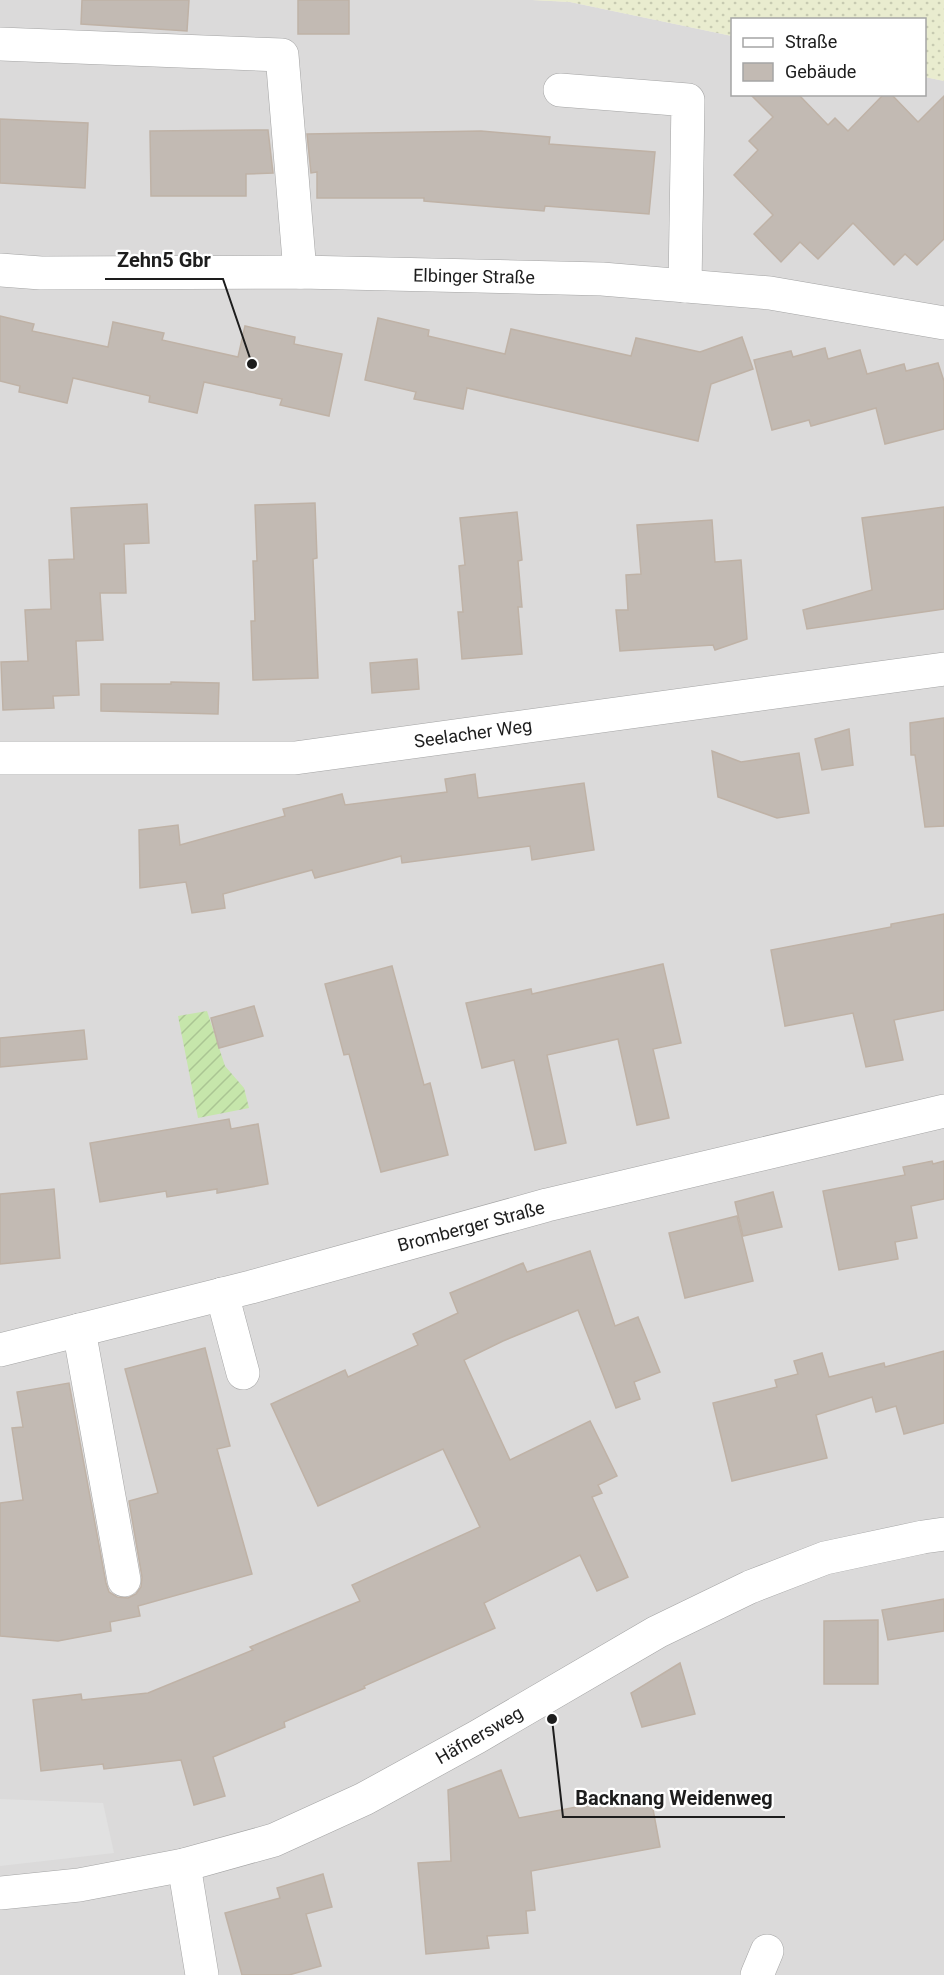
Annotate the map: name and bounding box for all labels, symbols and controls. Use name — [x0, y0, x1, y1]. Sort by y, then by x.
legend — [731, 18, 926, 96]
text: Straße — [785, 31, 837, 52]
text: Gebäude — [785, 61, 856, 82]
callout: Zehn5 Gbr — [105, 241, 223, 279]
text: Zehn5 Gbr — [117, 248, 212, 272]
street label: Elbinger Straße — [413, 264, 535, 288]
street label: Seelacher Weg — [413, 714, 533, 752]
street label: Bromberger Straße — [395, 1196, 547, 1256]
street label: Häfnersweg — [432, 1702, 526, 1768]
callout: Backnang Weidenweg — [563, 1779, 785, 1817]
text: Backnang Weidenweg — [575, 1786, 773, 1810]

